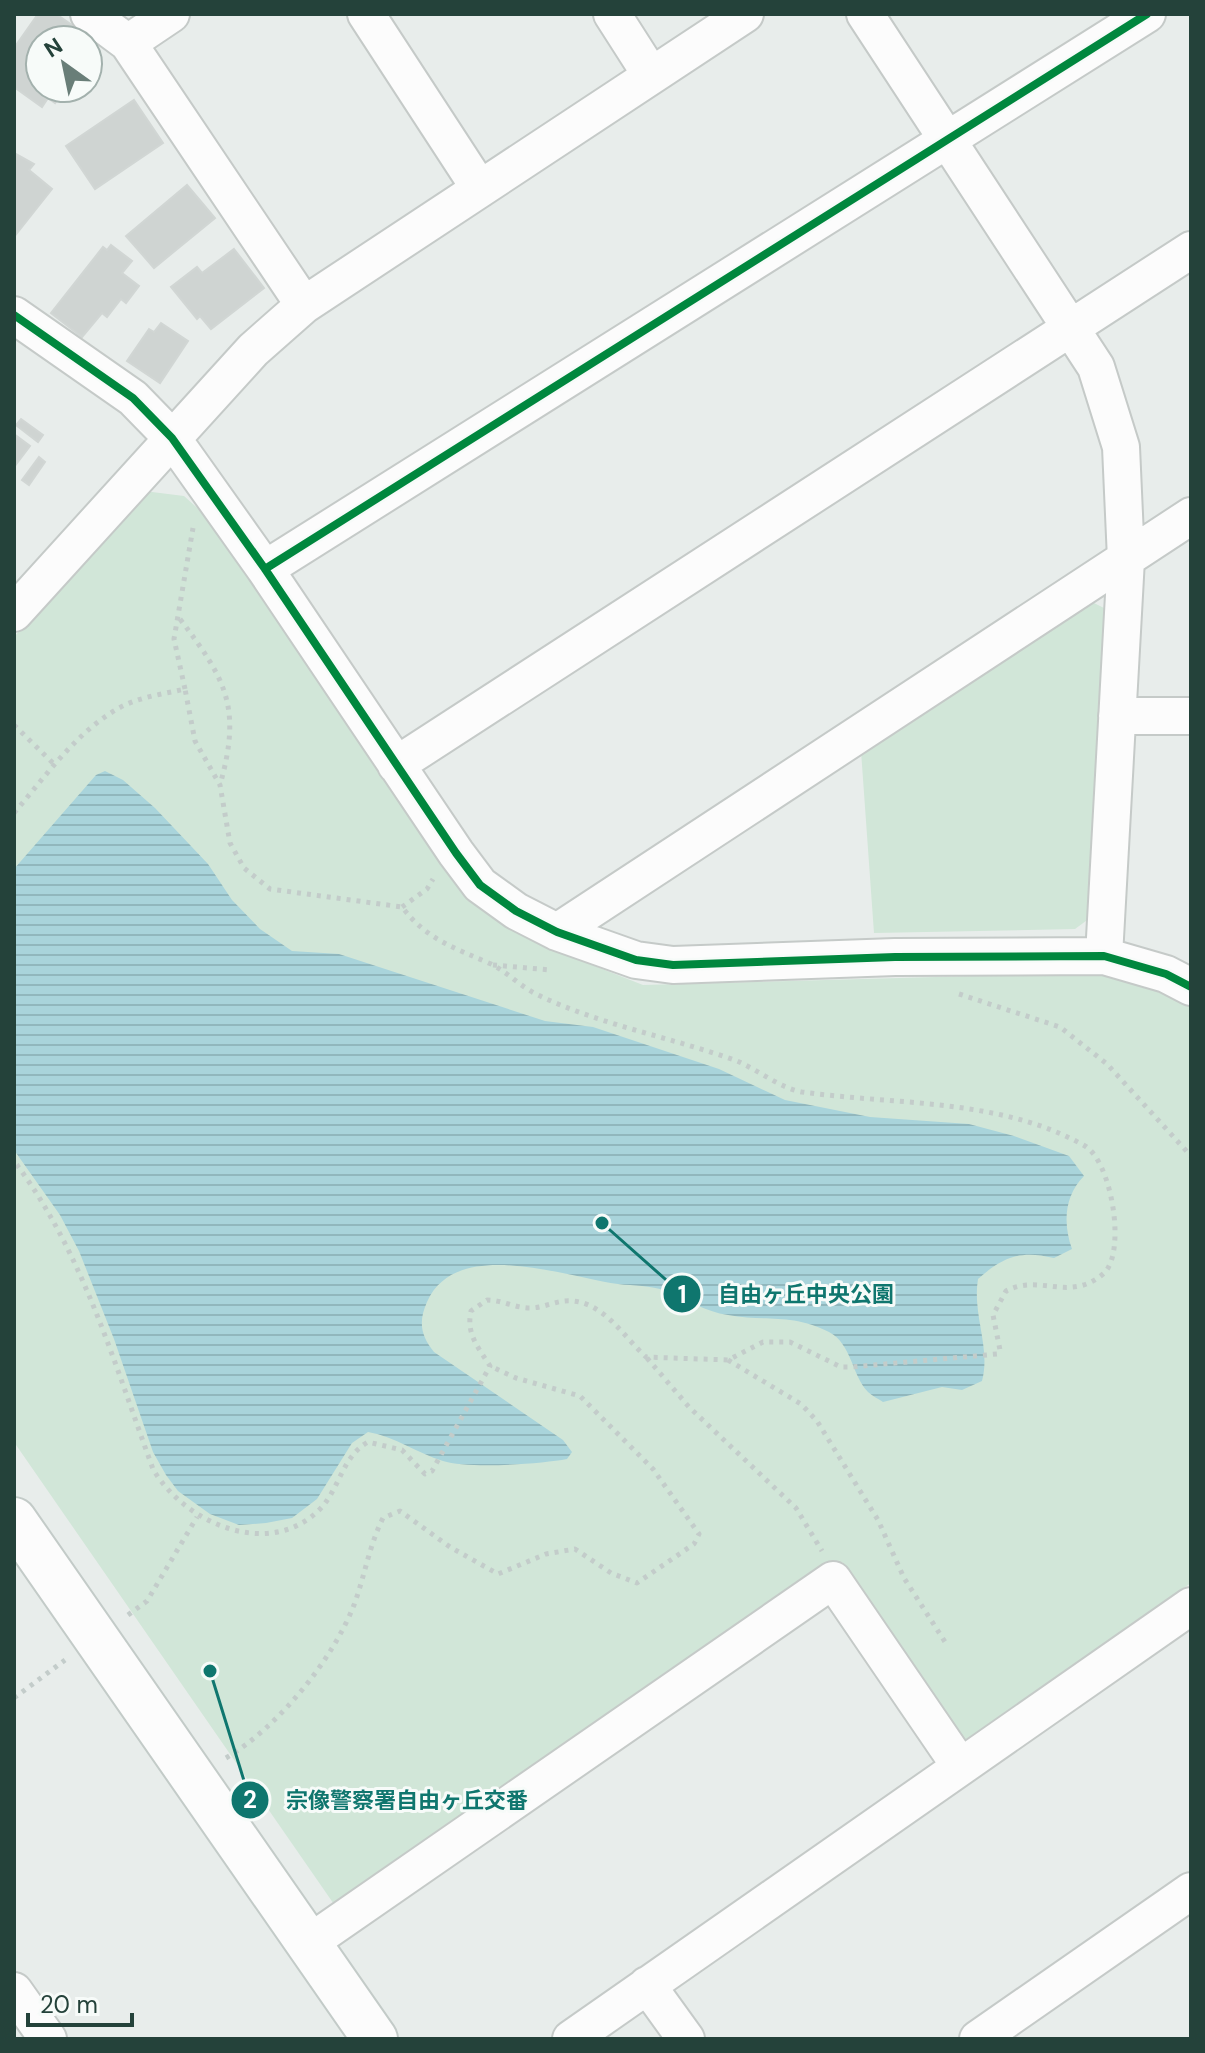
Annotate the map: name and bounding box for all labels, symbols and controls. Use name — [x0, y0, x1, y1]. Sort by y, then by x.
north arrow — [24, 24, 104, 104]
text: N — [39, 31, 68, 64]
callout: 自由ヶ丘中央公園 — [662, 1271, 910, 1317]
text: 1 — [678, 1279, 686, 1310]
text: 自由ヶ丘中央公園 — [718, 1280, 894, 1309]
callout: 宗像警察署自由ヶ丘交番 — [230, 1777, 544, 1823]
text: 2 — [243, 1784, 257, 1815]
text: 宗像警察署自由ヶ丘交番 — [286, 1786, 528, 1815]
scale bar — [28, 1977, 132, 2027]
text: 20 m — [40, 1989, 98, 2020]

